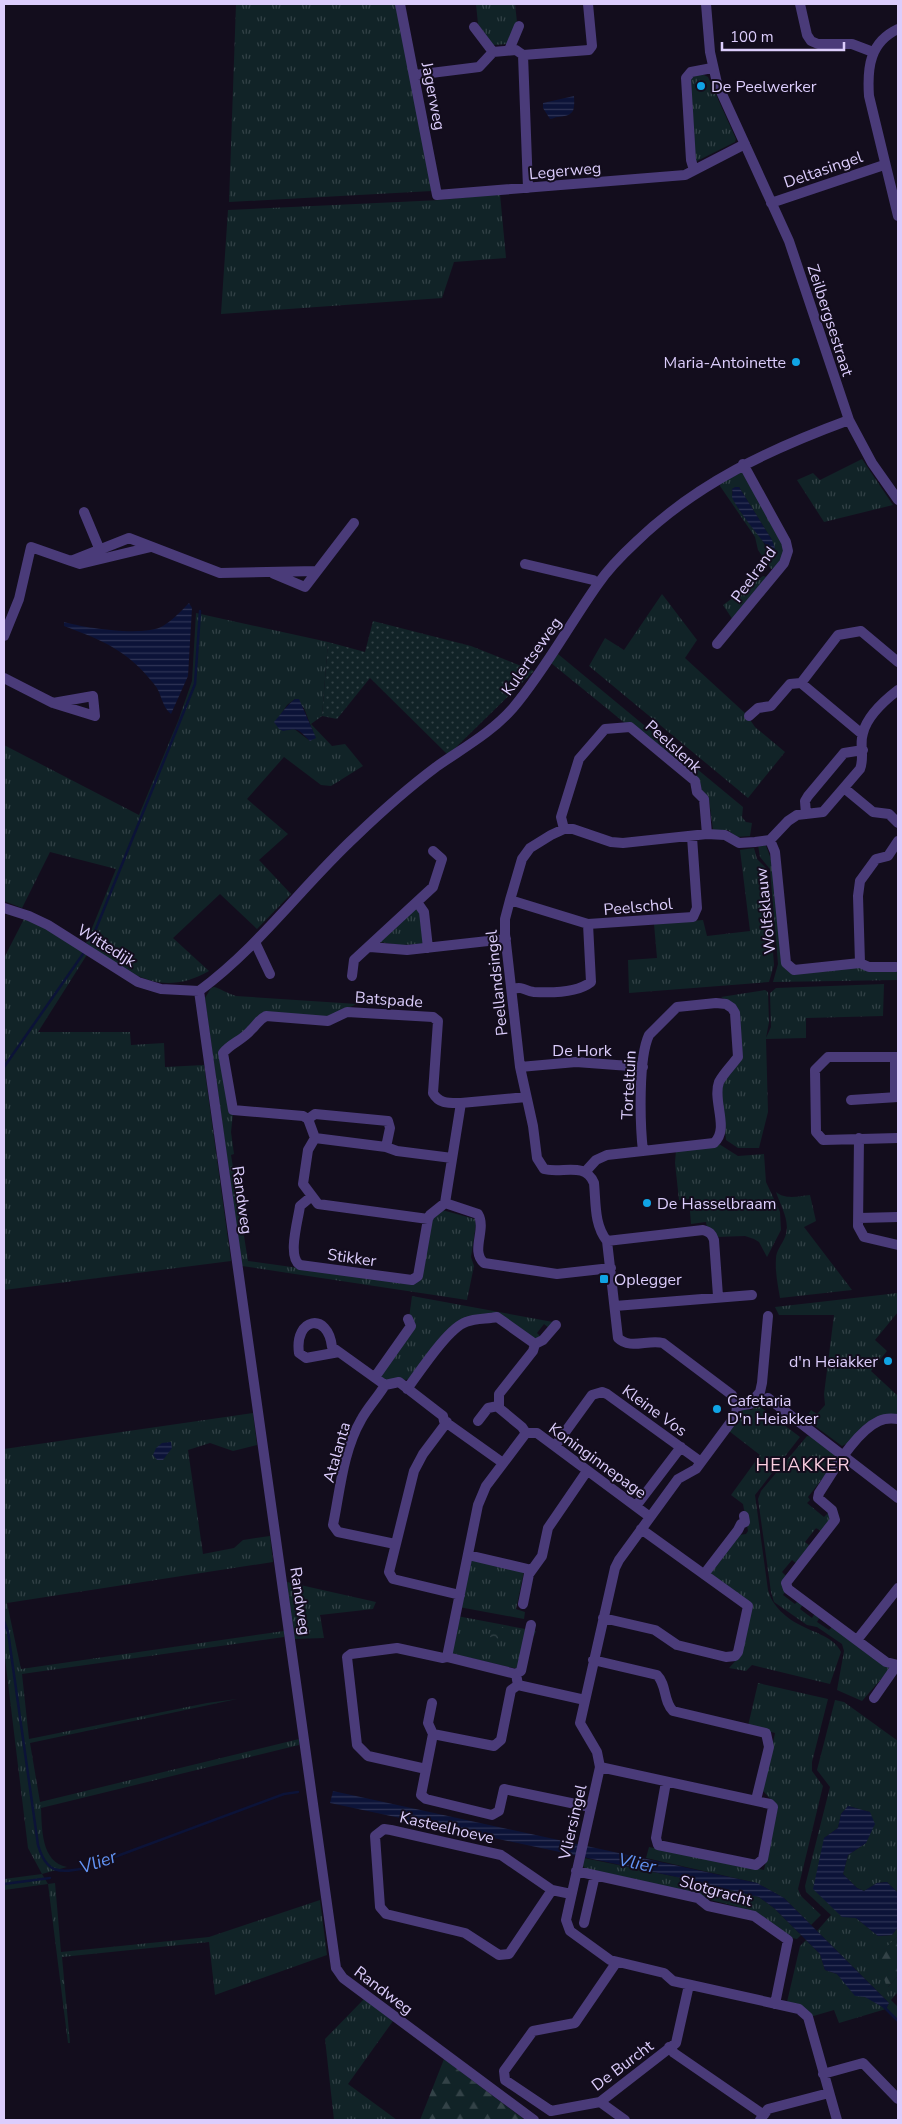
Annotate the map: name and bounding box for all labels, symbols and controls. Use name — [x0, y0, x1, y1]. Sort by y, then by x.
scale bar — [722, 20, 844, 52]
text: 100 m — [730, 27, 774, 47]
street label: Jagerweg — [415, 59, 450, 132]
place label: De Peelwerker — [711, 76, 817, 98]
marker: De Peelwerker — [695, 80, 707, 92]
street label: Deltasingel — [781, 146, 866, 194]
street label: Legerweg — [528, 157, 602, 185]
street label: Zeilbergsestraat — [802, 261, 859, 380]
place label: Maria-Antoinette — [664, 352, 786, 374]
marker: Maria-Antoinette — [790, 356, 802, 368]
street label: Peelrand — [726, 542, 782, 607]
street label: Kulertseweg — [497, 613, 567, 700]
street label: Peelslenk — [640, 715, 707, 779]
street label: Wolfsklauw — [750, 866, 781, 955]
street label: Peelschol — [603, 893, 674, 921]
street label: Wittedijk — [73, 919, 141, 973]
street label: Peellandsingel — [480, 929, 513, 1037]
street label: Batspade — [354, 987, 424, 1013]
street label: De Hork — [552, 1040, 613, 1062]
street label: Torteltuin — [616, 1050, 642, 1120]
street label: Randweg — [226, 1165, 258, 1236]
place label: De Hasselbraam — [657, 1193, 776, 1215]
marker: De Hasselbraam — [641, 1197, 653, 1209]
street label: Stikker — [326, 1244, 378, 1272]
place label: Oplegger — [614, 1269, 682, 1291]
marker: Oplegger — [598, 1273, 610, 1285]
place label: d'n Heiakker — [789, 1351, 878, 1373]
marker: d'n Heiakker — [882, 1355, 894, 1367]
street label: Kleine Vos — [617, 1380, 691, 1442]
place label: Cafetaria D'n Heiakker — [727, 1390, 819, 1430]
marker: Cafetaria D'n Heiakker — [711, 1403, 723, 1415]
street label: Koninginnepage — [544, 1418, 651, 1504]
street label: Atalanta — [318, 1419, 356, 1485]
district label: HEIAKKER — [756, 1453, 850, 1477]
street label: Randweg — [284, 1566, 316, 1637]
street label: Vliersingel — [553, 1782, 592, 1863]
street label: Kasteelhoeve — [397, 1806, 496, 1850]
water label: Vlier — [76, 1844, 120, 1880]
water label: Vlier — [616, 1847, 659, 1879]
street label: Slotgracht — [677, 1870, 755, 1912]
street label: Randweg — [349, 1961, 417, 2020]
street label: De Burcht — [587, 2035, 658, 2096]

